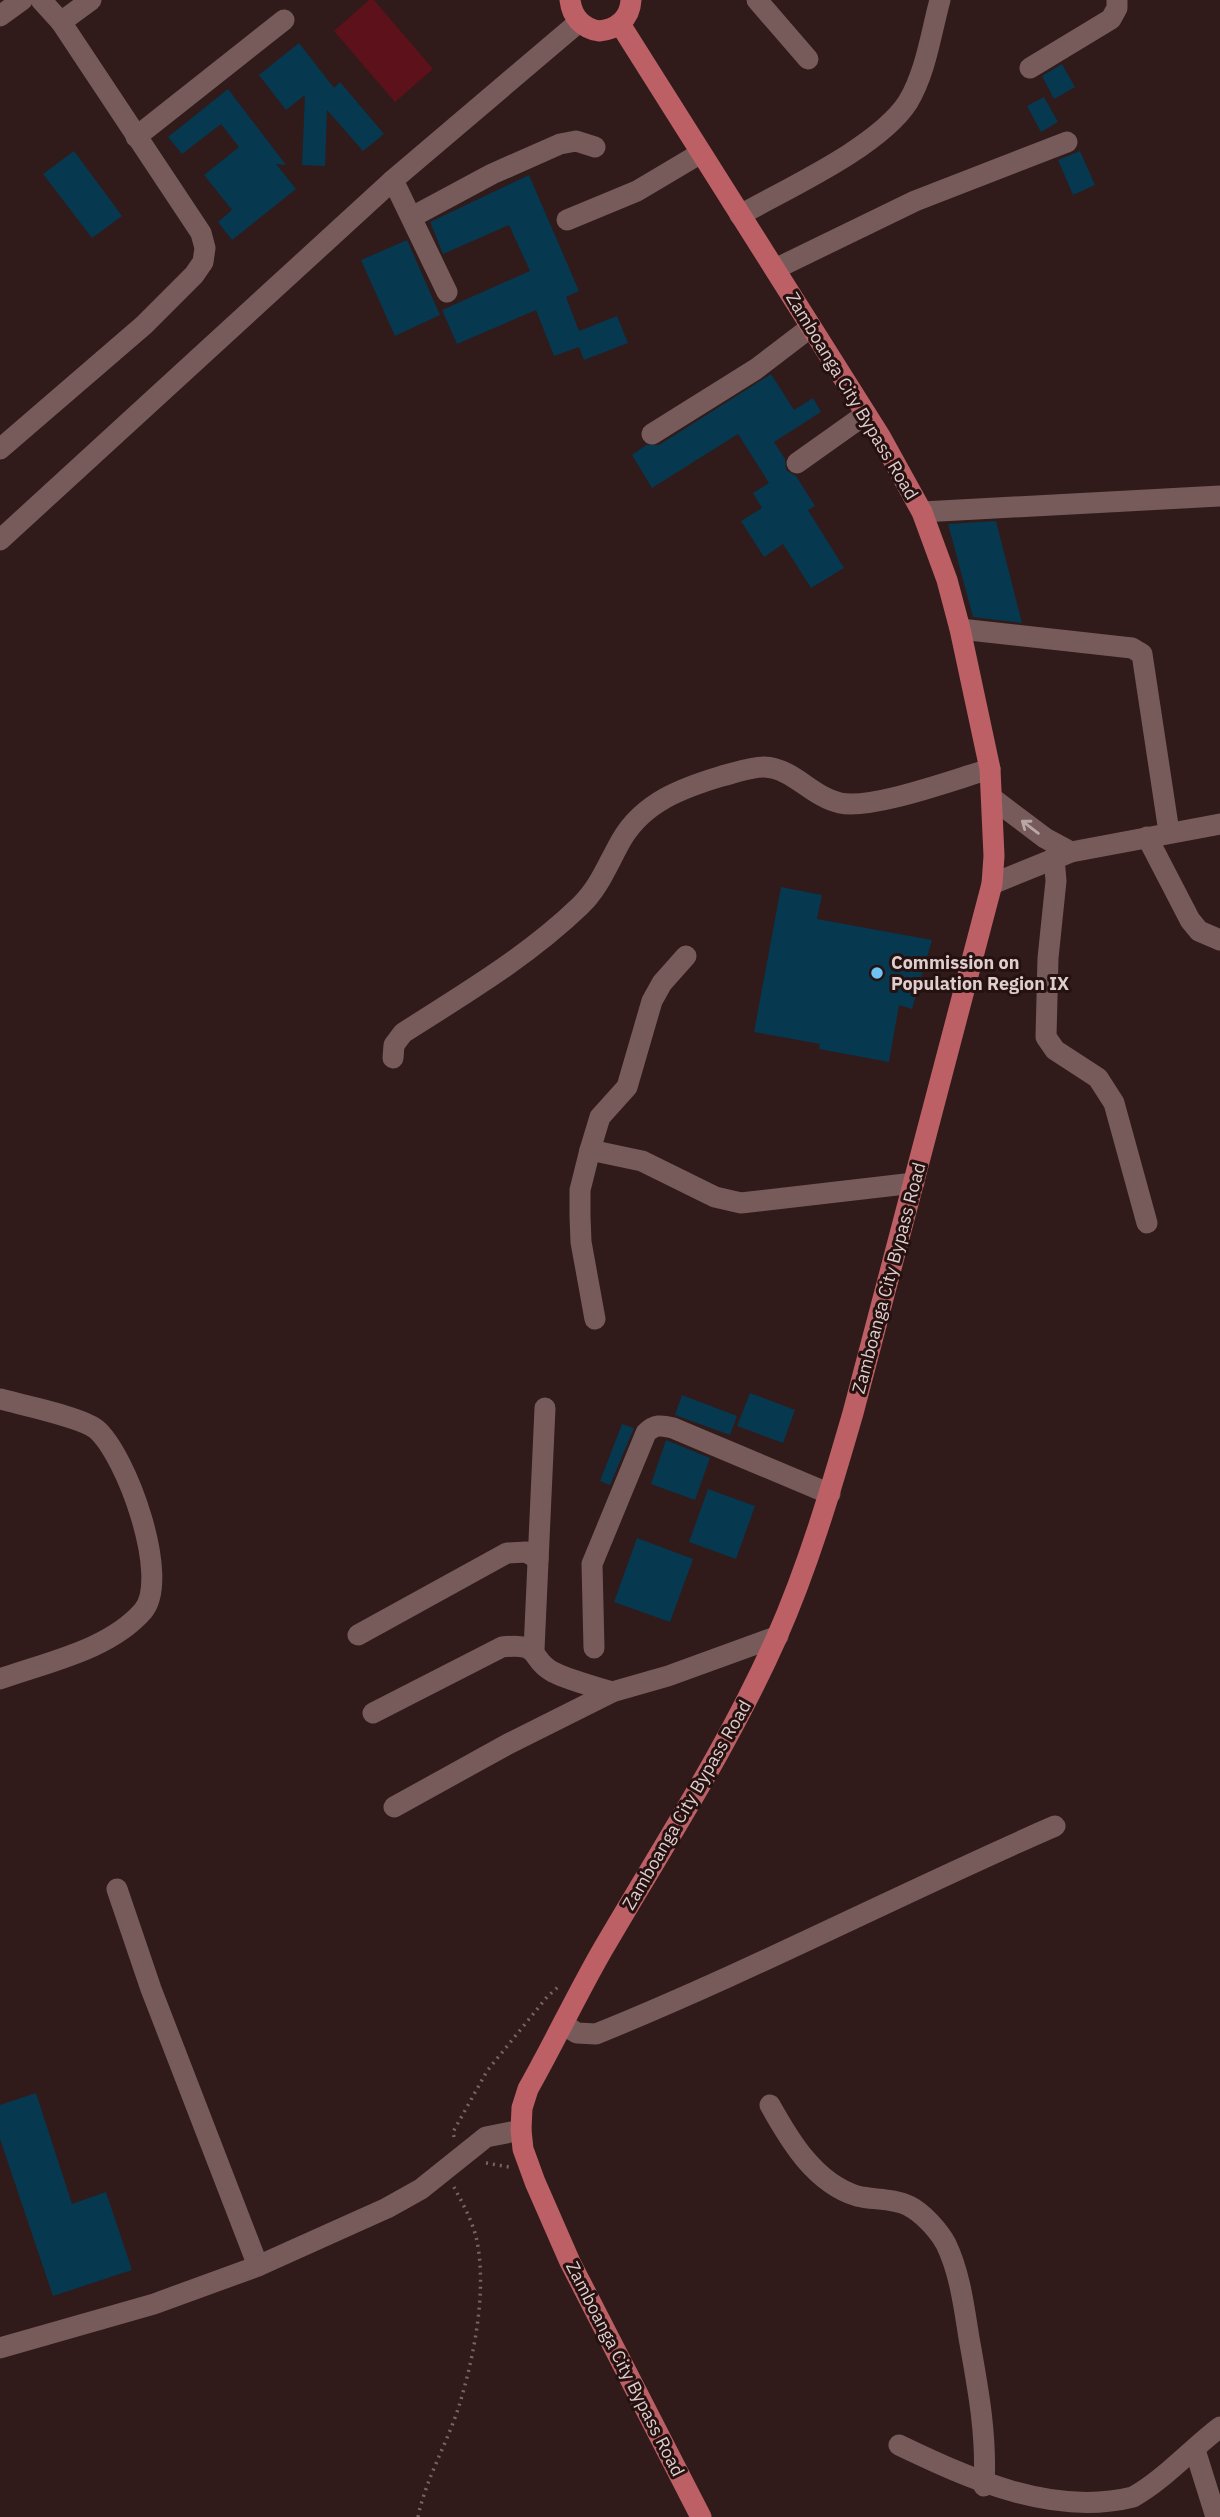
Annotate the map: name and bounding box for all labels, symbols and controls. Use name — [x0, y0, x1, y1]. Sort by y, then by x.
street label: Zamboanga City Bypass Road — [781, 288, 924, 504]
one-way arrow — [1021, 819, 1040, 834]
place label: Commission on Population Region IX — [891, 951, 1069, 995]
marker: Commission on Population Region IX — [869, 965, 885, 981]
street label: Zamboanga City Bypass Road — [847, 1160, 930, 1396]
street label: Zamboanga City Bypass Road — [617, 1696, 756, 1914]
street label: Zamboanga City Bypass Road — [561, 2257, 690, 2480]

